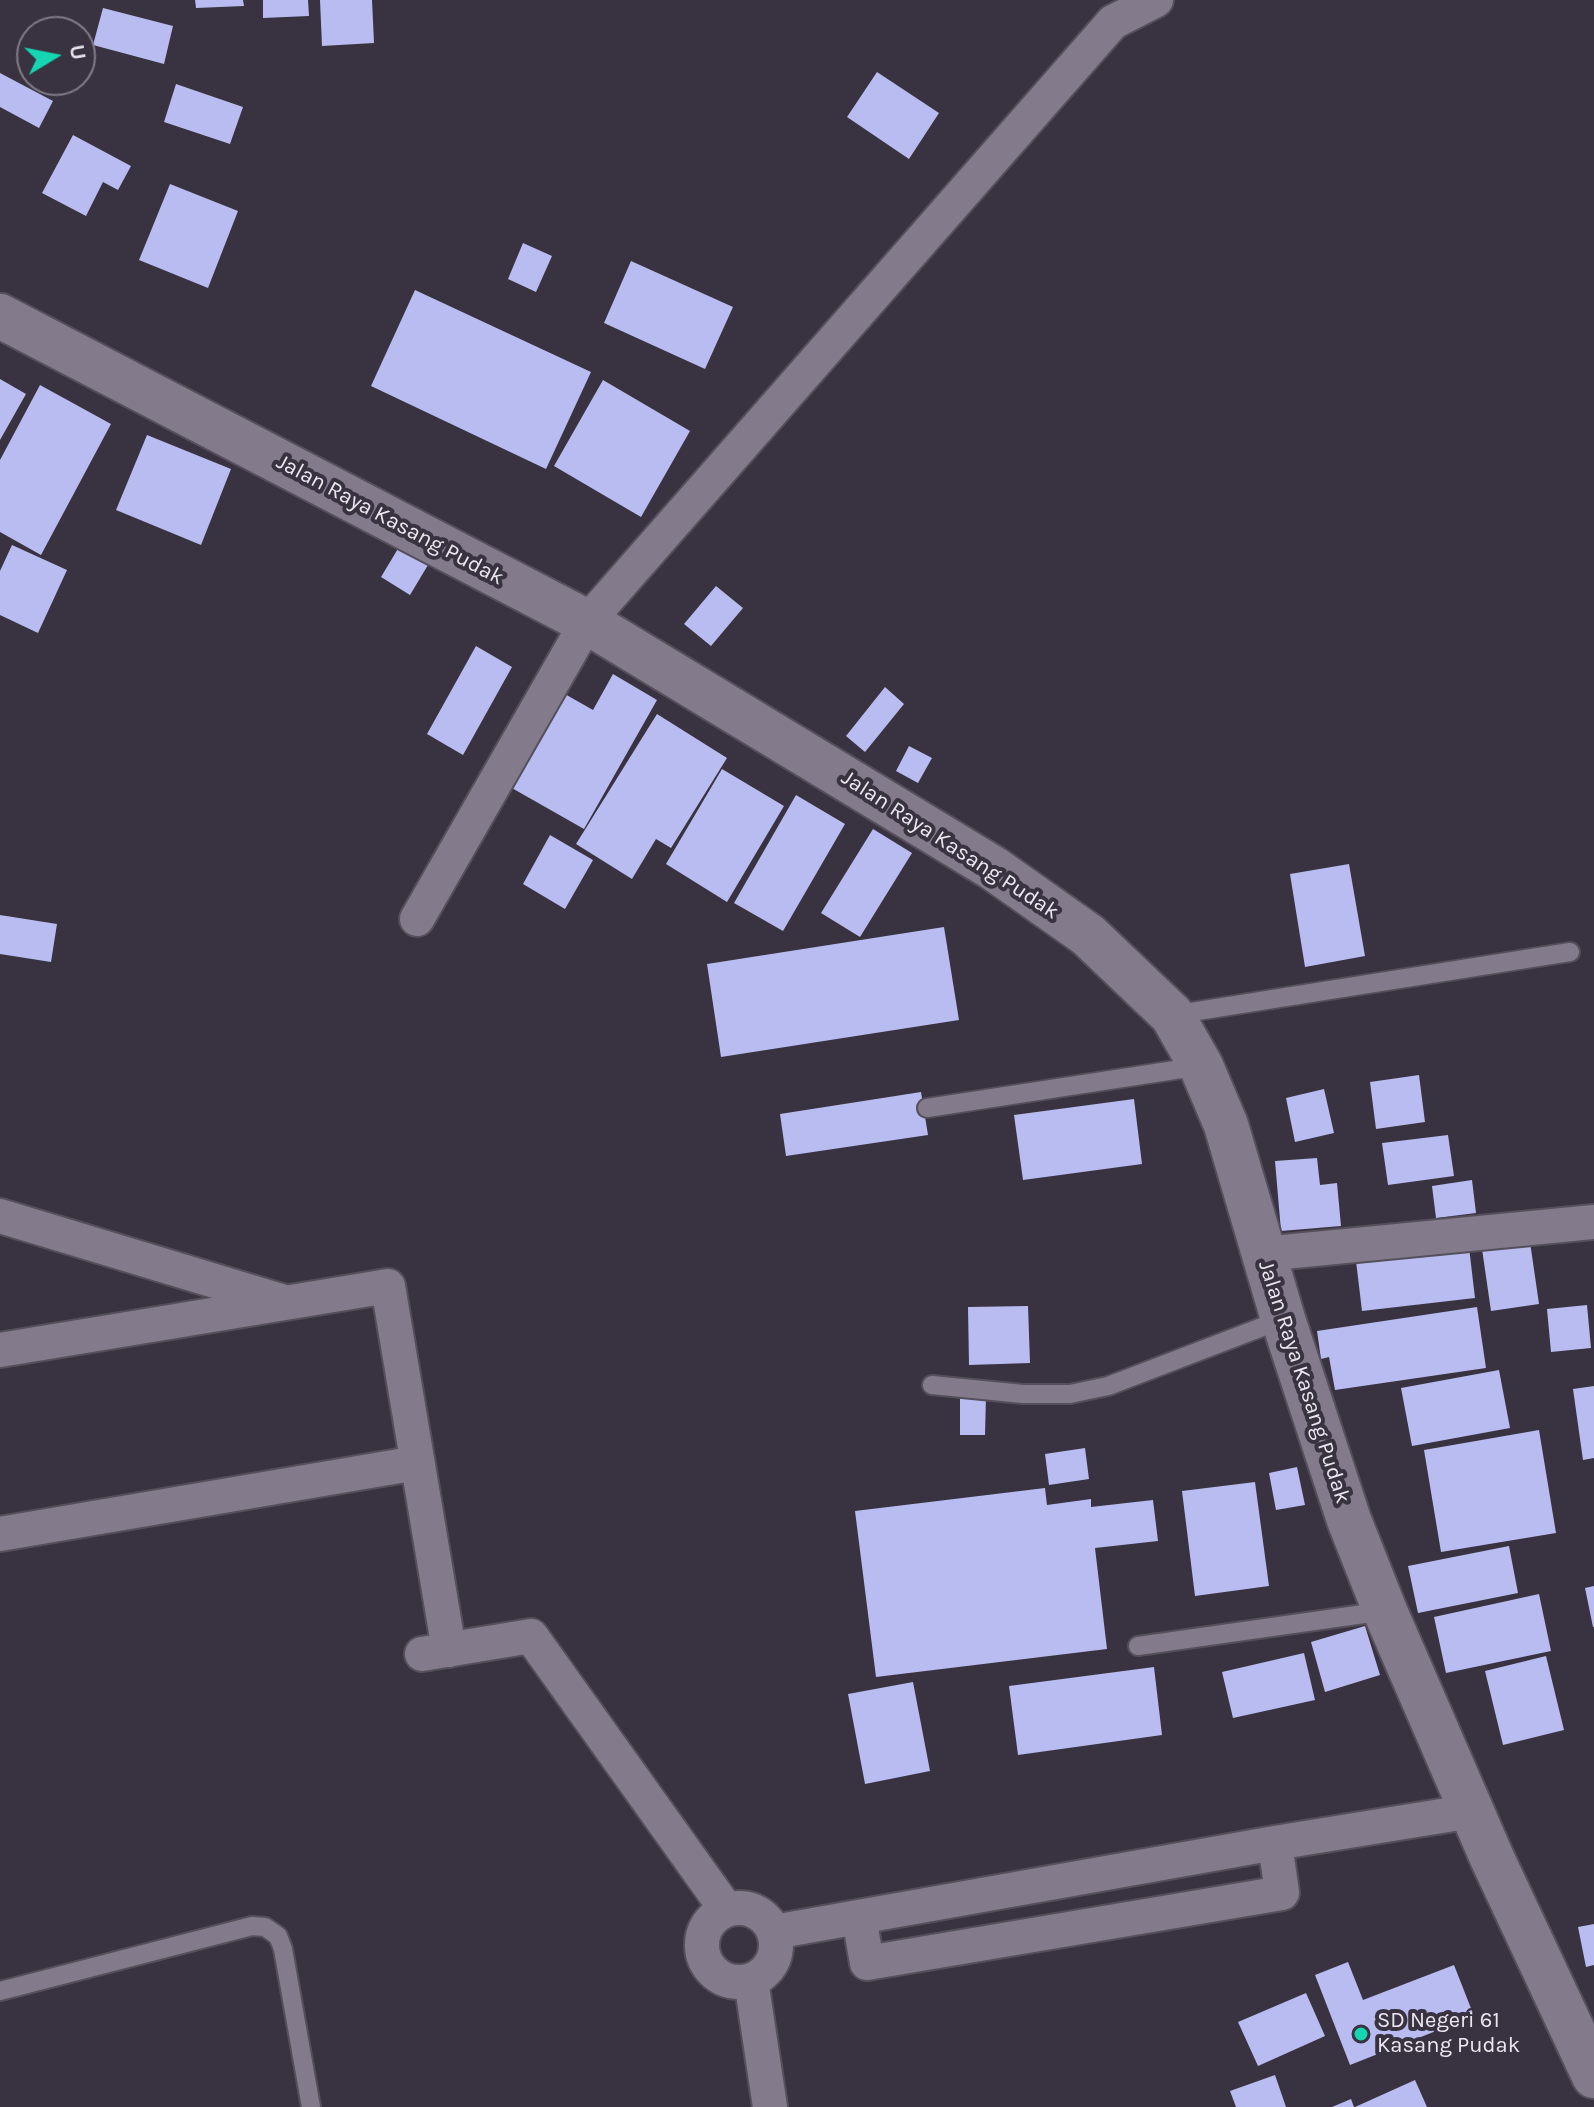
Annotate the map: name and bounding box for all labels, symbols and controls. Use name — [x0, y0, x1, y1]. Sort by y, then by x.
north arrow — [16, 16, 96, 96]
text: U — [64, 42, 92, 62]
street label: Jalan Raya Kasang Pudak — [272, 449, 508, 591]
street label: Jalan Raya Kasang Pudak — [836, 765, 1064, 925]
street label: Jalan Raya Kasang Pudak — [1252, 1257, 1356, 1507]
place label: SD Negeri 61 Kasang Pudak — [1377, 2008, 1520, 2060]
marker: SD Negeri 61 Kasang Pudak — [1352, 2025, 1370, 2043]

